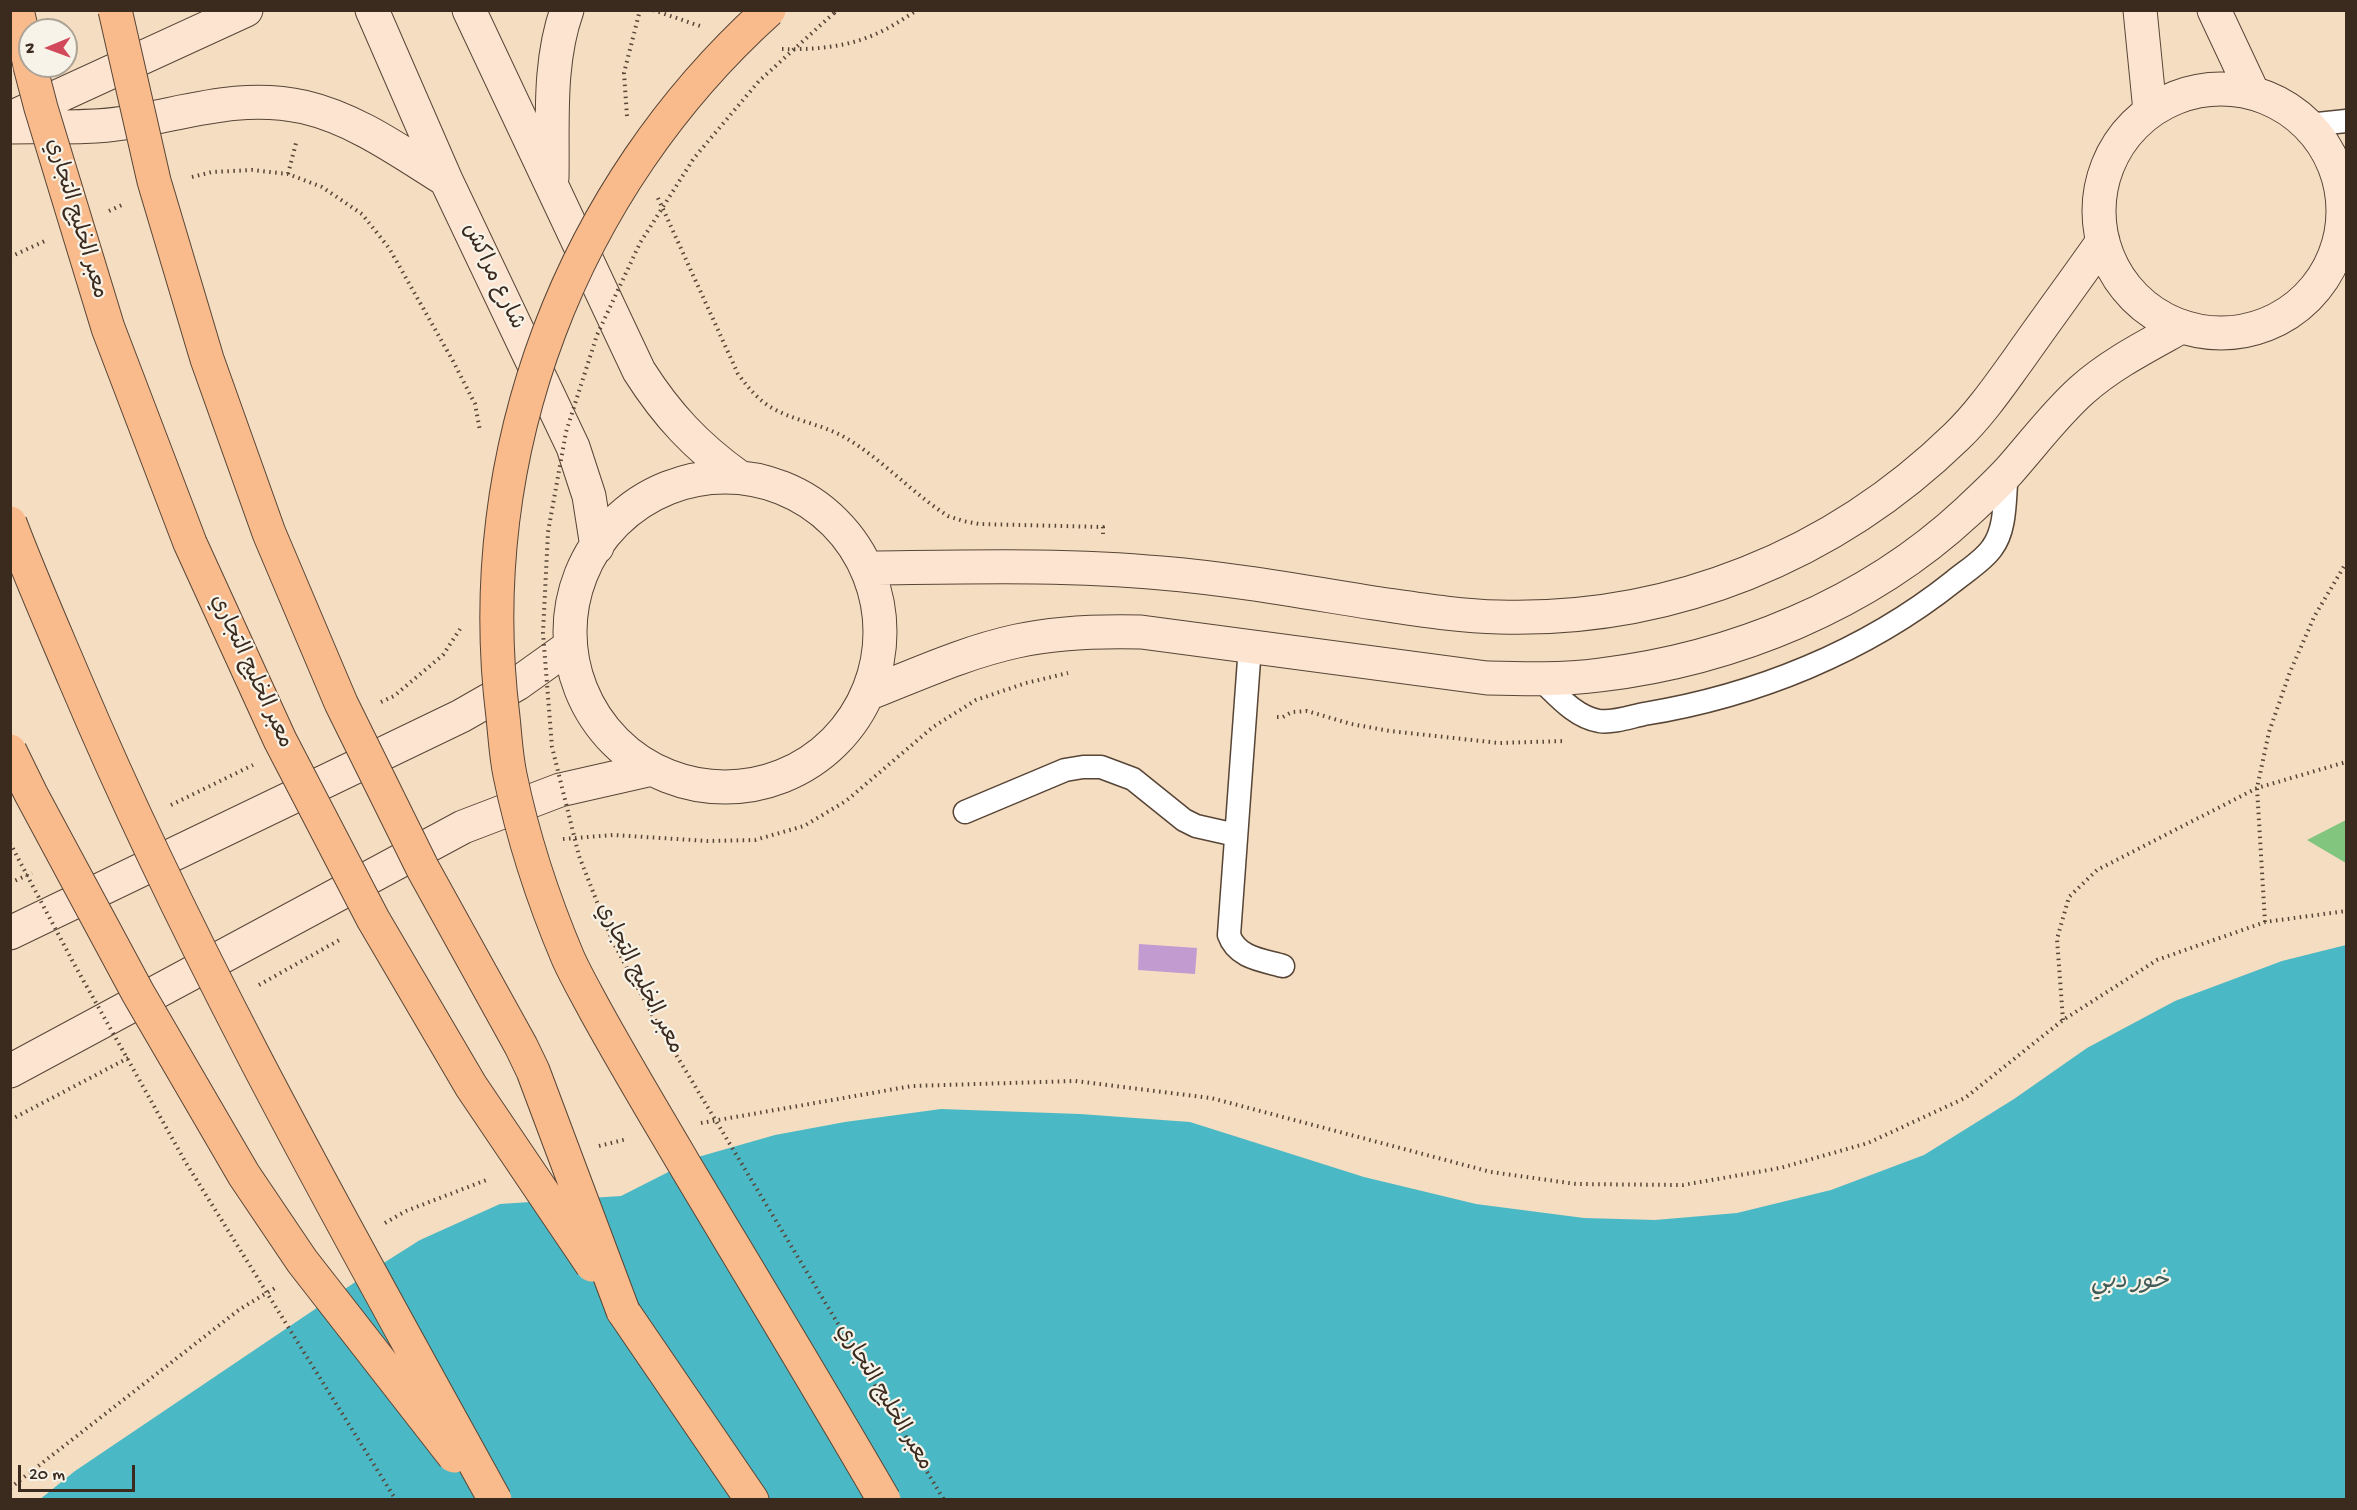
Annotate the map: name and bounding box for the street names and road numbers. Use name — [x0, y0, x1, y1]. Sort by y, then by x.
street label: معبر الخليج التجاري — [38, 136, 112, 302]
street label: شارع مراكش — [455, 219, 529, 335]
street label: معبر الخليج التجاري — [203, 591, 297, 753]
street label: معبر الخليج التجاري — [588, 899, 688, 1059]
street label: معبر الخليج التجاري — [829, 1320, 937, 1476]

